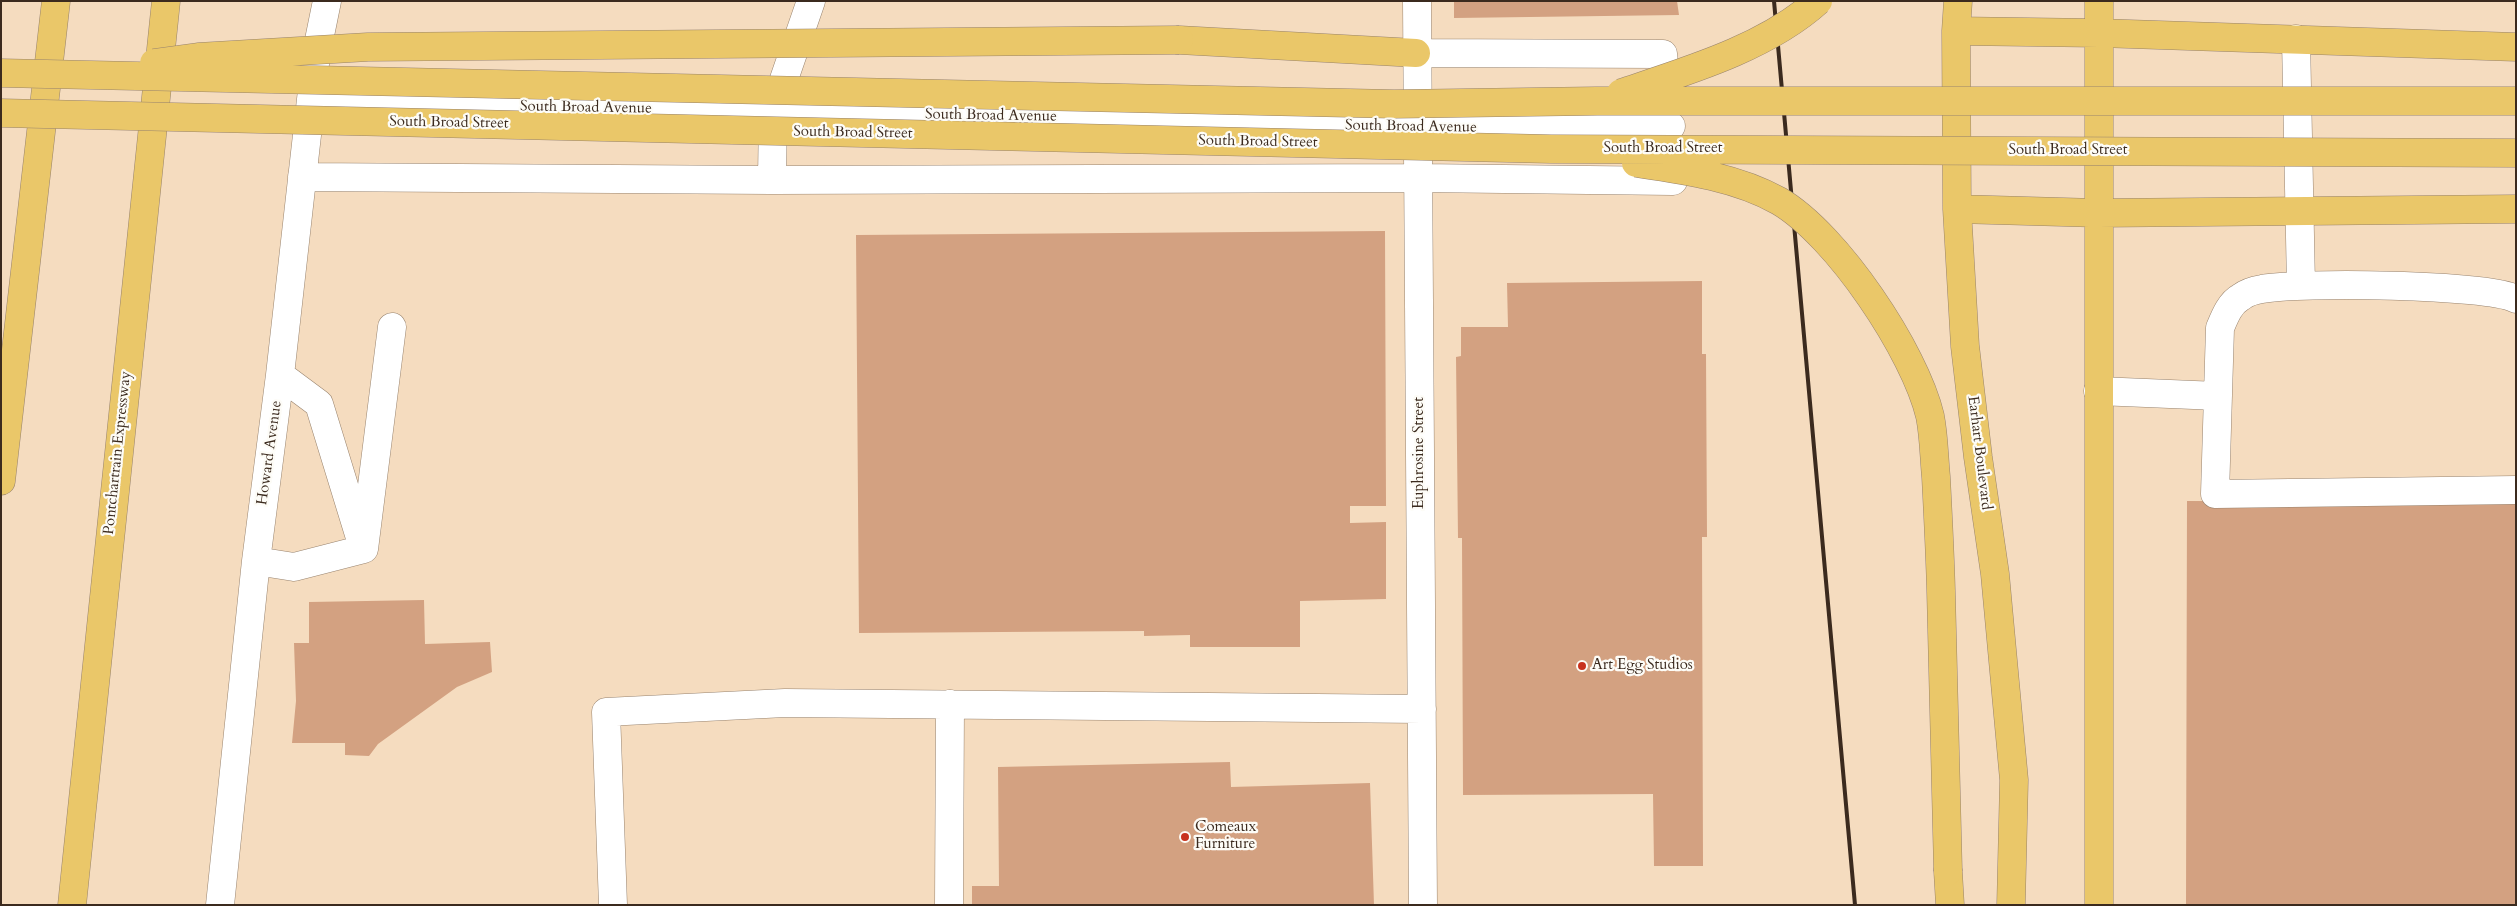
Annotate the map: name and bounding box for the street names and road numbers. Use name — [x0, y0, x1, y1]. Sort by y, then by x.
street label: South Broad Avenue — [520, 98, 652, 118]
street label: South Broad Avenue — [925, 106, 1057, 126]
street label: South Broad Street — [389, 113, 509, 133]
street label: South Broad Avenue — [1345, 117, 1477, 137]
street label: South Broad Street — [793, 123, 913, 143]
street label: South Broad Street — [1198, 132, 1318, 152]
street label: South Broad Street — [1603, 140, 1723, 158]
street label: South Broad Street — [2008, 142, 2128, 160]
street label: Pontchartrain Expressway — [100, 370, 136, 536]
street label: Earhart Boulevard — [1963, 395, 1995, 511]
street label: Euphrosine Street — [1411, 397, 1429, 509]
street label: Howard Avenue — [254, 400, 286, 506]

